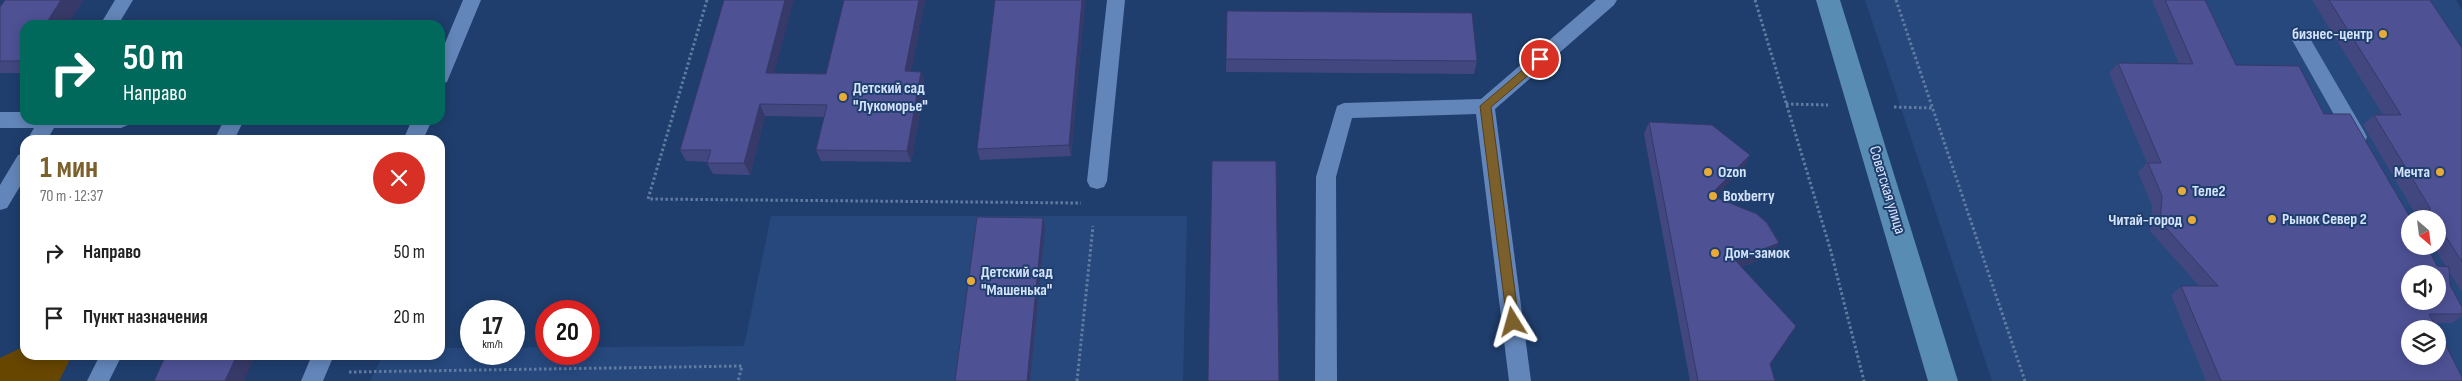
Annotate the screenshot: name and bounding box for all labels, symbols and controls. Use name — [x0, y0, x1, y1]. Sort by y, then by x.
place label: бизнес-центр — [2292, 25, 2373, 44]
marker: бизнес-центр — [2377, 28, 2389, 40]
text: 50 m — [123, 37, 184, 80]
pin — [1519, 38, 1561, 80]
icon: right — [40, 40, 105, 105]
icon: arrive — [1526, 45, 1554, 73]
place label: Детский сад "Лукоморье" — [853, 79, 928, 116]
text: Направо — [123, 80, 187, 107]
marker: Детский сад "Лукоморье" — [837, 91, 849, 103]
street label: Советская улица — [1865, 144, 1909, 236]
text: 1 мин — [40, 150, 98, 186]
button: close — [373, 152, 425, 204]
place label: Ozon — [1718, 163, 1746, 182]
place label: Мечта — [2394, 163, 2430, 182]
marker: Ozon — [1702, 166, 1714, 178]
marker: Мечта — [2434, 166, 2446, 178]
place label: Теле2 — [2192, 182, 2226, 201]
marker: Теле2 — [2176, 185, 2188, 197]
text: 70 m · 12:37 — [40, 187, 103, 206]
place label: Boxberry — [1723, 187, 1775, 206]
marker: Boxberry — [1707, 190, 1719, 202]
place label: Рынок Север 2 — [2282, 210, 2367, 229]
north arrow — [2401, 210, 2446, 255]
map controls — [2401, 210, 2446, 365]
place label: Читай-город — [2108, 211, 2183, 230]
marker: Рынок Север 2 — [2266, 213, 2278, 225]
marker: Читай-город — [2186, 214, 2198, 226]
icon: right — [40, 239, 68, 267]
text: Направо — [83, 241, 141, 264]
text: 50 m — [394, 241, 425, 264]
place label: Дом-замок — [1725, 244, 1790, 263]
marker: Дом-замок — [1709, 247, 1721, 259]
place label: Детский сад "Машенька" — [981, 263, 1053, 300]
button: sound — [2401, 265, 2446, 310]
marker: Детский сад "Машенька" — [965, 275, 977, 287]
position arrow — [1486, 295, 1538, 347]
speed limit sign: 20 — [535, 300, 600, 365]
icon: arrive — [40, 304, 68, 332]
text: Пункт назначения — [83, 306, 208, 329]
text: 20 m — [393, 306, 425, 329]
text: 17 — [482, 311, 503, 342]
button: layers — [2401, 320, 2446, 365]
text: km/h — [482, 337, 503, 352]

